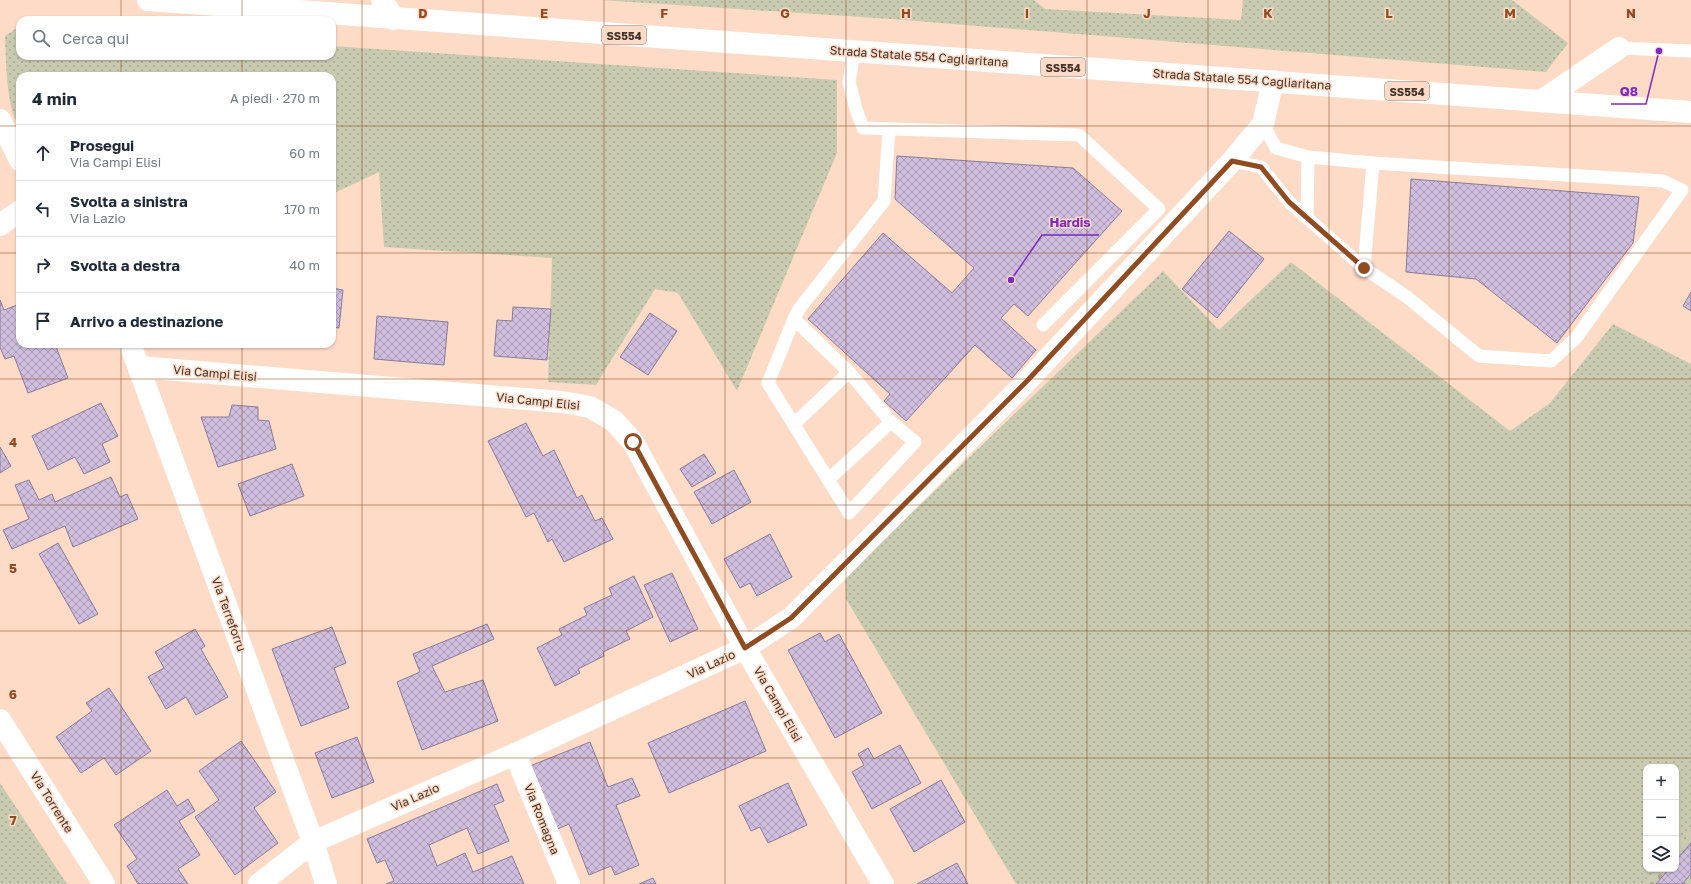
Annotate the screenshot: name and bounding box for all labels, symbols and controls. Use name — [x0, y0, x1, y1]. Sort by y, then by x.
text: D — [418, 5, 428, 21]
text: E — [540, 5, 548, 21]
text: F — [660, 5, 668, 21]
text: G — [780, 5, 790, 21]
text: H — [901, 5, 911, 21]
text: I — [1025, 5, 1029, 21]
text: J — [1143, 5, 1151, 21]
text: K — [1263, 5, 1273, 21]
text: L — [1385, 5, 1393, 21]
text: M — [1504, 5, 1516, 21]
text: N — [1626, 5, 1636, 21]
search box — [16, 16, 336, 60]
road number: SS554 — [602, 26, 646, 44]
icon: search — [30, 27, 52, 49]
text: Cerca qui — [62, 29, 129, 47]
street label: Strada Statale 554 Cagliaritana — [829, 42, 1009, 70]
road number: SS554 — [1041, 58, 1085, 76]
street label: Strada Statale 554 Cagliaritana — [1152, 65, 1332, 93]
callout: Q8 — [1611, 79, 1646, 104]
road number: SS554 — [1385, 82, 1429, 100]
text: Q8 — [1620, 83, 1638, 99]
text: 4 min — [32, 88, 77, 109]
text: A piedi · 270 m — [230, 90, 320, 106]
text: Prosegui — [70, 136, 134, 154]
icon: ahead — [32, 142, 54, 164]
text: 60 m — [289, 145, 320, 161]
text: Via Campi Elisi — [70, 154, 161, 170]
text: Svolta a sinistra — [70, 192, 188, 210]
icon: left — [32, 198, 54, 220]
text: 170 m — [284, 201, 320, 217]
text: Via Lazio — [70, 210, 126, 226]
callout: Hardis — [1042, 210, 1099, 235]
text: Hardis — [1049, 214, 1091, 230]
icon: right — [32, 254, 54, 276]
text: Svolta a destra — [70, 256, 180, 274]
text: 40 m — [289, 257, 320, 273]
route end — [1355, 259, 1373, 277]
icon: arrive — [32, 310, 54, 332]
text: Arrivo a destinazione — [70, 312, 223, 330]
street label: Via Campi Elisi — [172, 362, 258, 384]
street label: Via Campi Elisi — [495, 389, 581, 413]
route start — [624, 433, 642, 451]
text: 4 — [9, 434, 17, 450]
text: 5 — [9, 560, 17, 576]
street label: Via Terreforru — [209, 575, 249, 653]
street label: Via Lazio — [685, 646, 737, 682]
street label: Via Campi Elisi — [750, 664, 806, 744]
text: 6 — [9, 686, 17, 702]
map controls — [1643, 764, 1679, 872]
button: + — [1643, 764, 1679, 800]
street label: Via Torrente — [27, 768, 77, 836]
street label: Via Lazio — [389, 780, 441, 814]
street label: Via Romagna — [521, 781, 563, 857]
button: − — [1643, 800, 1679, 836]
text: 7 — [9, 812, 17, 828]
button: layers — [1643, 836, 1679, 872]

